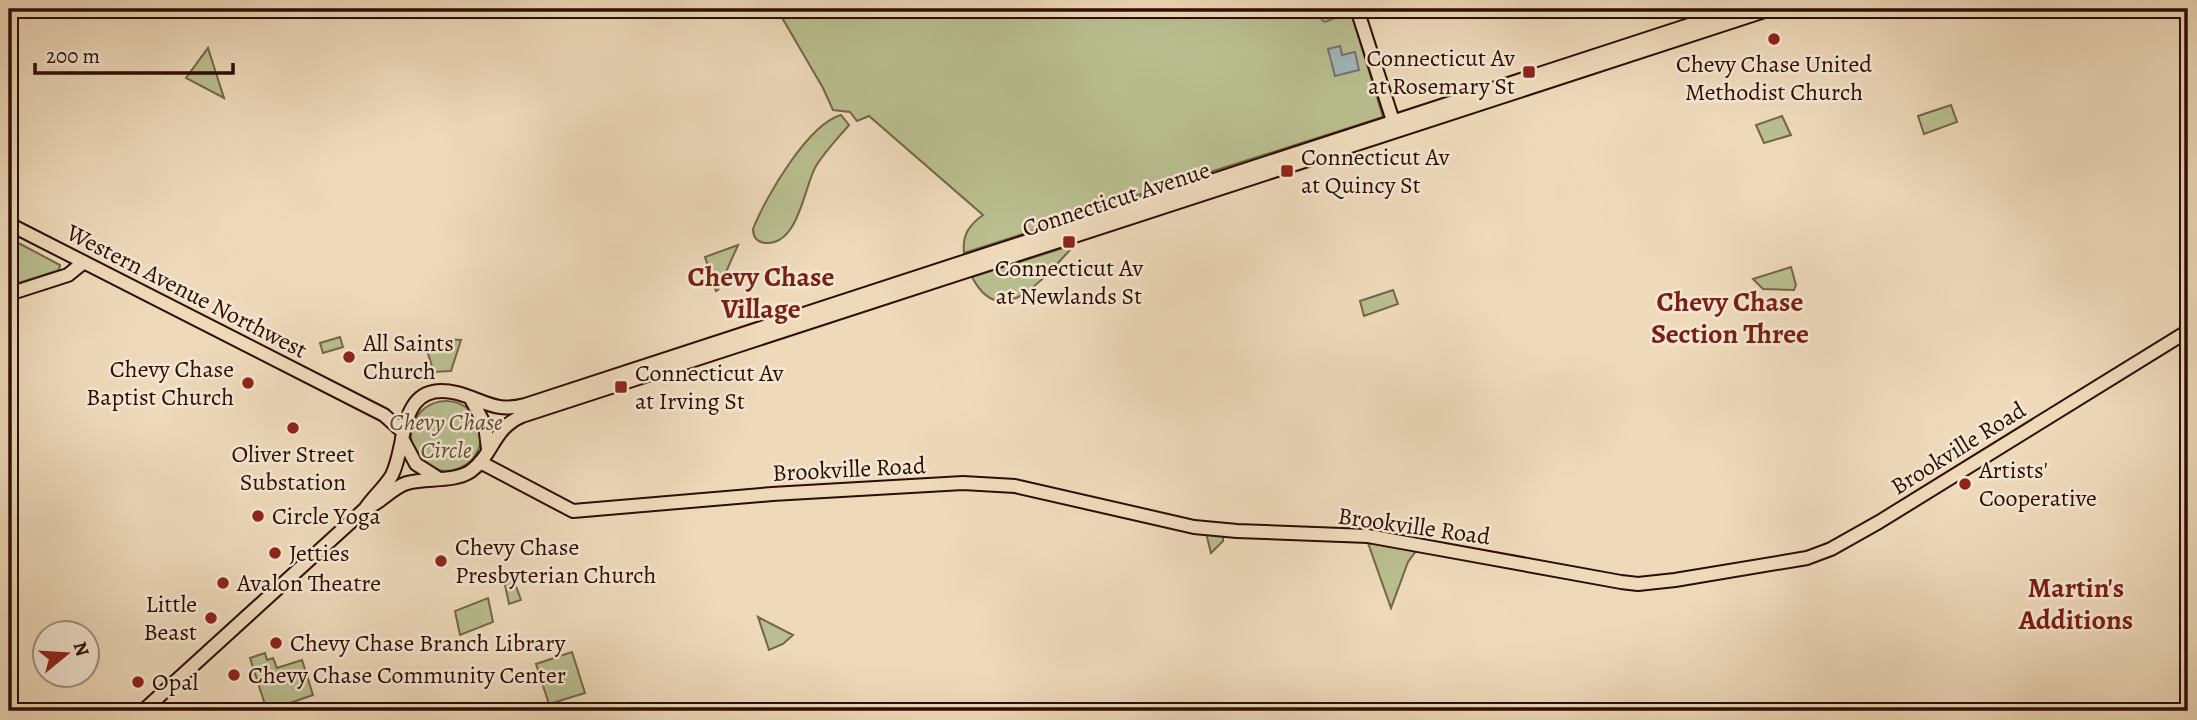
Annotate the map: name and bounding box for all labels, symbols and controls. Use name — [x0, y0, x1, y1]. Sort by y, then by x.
marker: Chevy Chase United Methodist Church — [1766, 31, 1782, 47]
scale bar — [35, 32, 233, 76]
text: 200 m — [46, 42, 100, 70]
place label: Connecticut Av at Rosemary St — [1367, 42, 1515, 102]
place label: Chevy Chase United Methodist Church — [1676, 48, 1872, 108]
marker: Connecticut Av at Rosemary St — [1521, 64, 1537, 80]
place label: Connecticut Av at Quincy St — [1301, 141, 1450, 201]
street label: Connecticut Avenue — [1018, 154, 1214, 244]
marker: Connecticut Av at Quincy St — [1279, 163, 1295, 179]
street label: Western Avenue Northwest — [60, 216, 313, 366]
marker: Connecticut Av at Newlands St — [1061, 234, 1077, 250]
place label: Connecticut Av at Newlands St — [995, 252, 1144, 312]
district label: Chevy Chase Village — [688, 258, 835, 328]
district label: Chevy Chase Section Three — [1651, 283, 1809, 353]
place label: All Saints Church — [362, 327, 454, 387]
marker: All Saints Church — [341, 349, 357, 365]
place label: Chevy Chase Baptist Church — [86, 353, 234, 413]
place label: Connecticut Av at Irving St — [635, 357, 784, 417]
marker: Chevy Chase Baptist Church — [240, 375, 256, 391]
marker: Connecticut Av at Irving St — [613, 379, 629, 395]
street label: Brookville Road — [1884, 394, 2032, 502]
park label: Chevy Chase Circle — [389, 406, 503, 466]
marker: Oliver Street Substation — [285, 420, 301, 436]
place label: Oliver Street Substation — [231, 438, 355, 498]
street label: Brookville Road — [772, 449, 927, 489]
place label: Artists' Cooperative — [1978, 454, 2097, 514]
marker: Artists' Cooperative — [1957, 476, 1973, 492]
street label: Brookville Road — [1336, 499, 1492, 553]
place label: Circle Yoga — [272, 500, 381, 532]
marker: Circle Yoga — [250, 508, 266, 524]
place label: Chevy Chase Presbyterian Church — [455, 531, 657, 591]
place label: Jetties — [289, 537, 350, 569]
marker: Jetties — [267, 545, 283, 561]
marker: Chevy Chase Presbyterian Church — [433, 553, 449, 569]
place label: Avalon Theatre — [236, 567, 381, 599]
district label: Martin's Additions — [2018, 569, 2133, 639]
marker: Avalon Theatre — [215, 575, 231, 591]
place label: Little Beast — [143, 588, 197, 648]
marker: Little Beast — [203, 610, 219, 626]
north arrow — [32, 618, 102, 688]
place label: Chevy Chase Branch Library — [290, 627, 566, 659]
marker: Chevy Chase Branch Library — [268, 635, 284, 651]
text: N — [67, 638, 96, 660]
place label: Chevy Chase Community Center — [248, 659, 566, 691]
place label: Opal — [152, 666, 198, 698]
marker: Chevy Chase Community Center — [226, 667, 242, 683]
marker: Opal — [130, 674, 146, 690]

